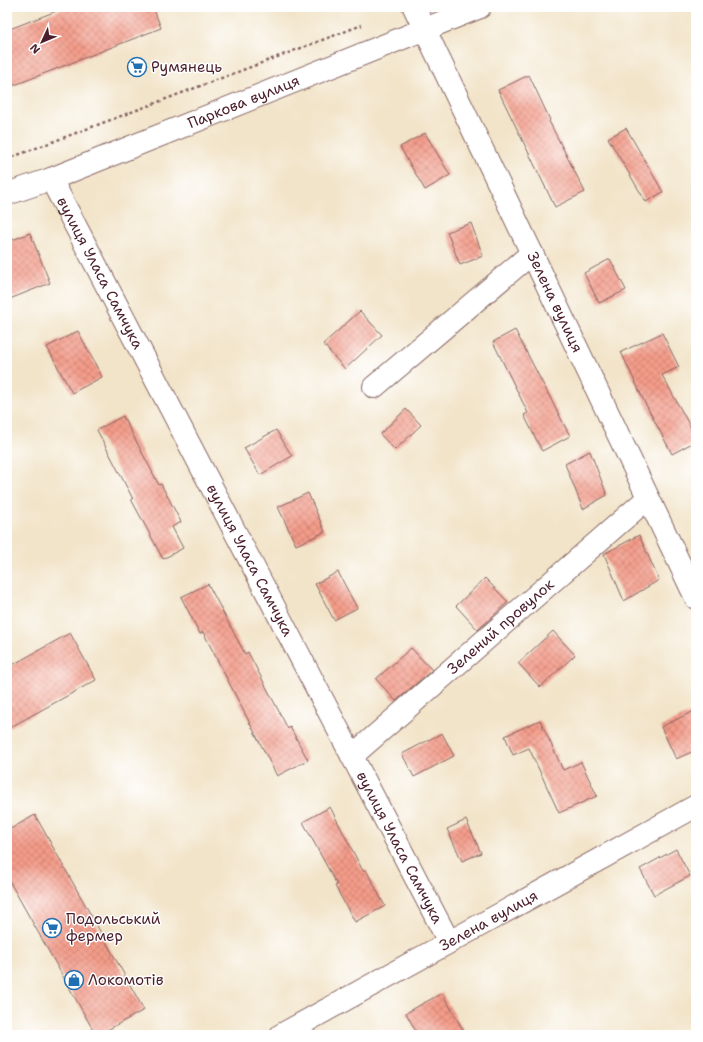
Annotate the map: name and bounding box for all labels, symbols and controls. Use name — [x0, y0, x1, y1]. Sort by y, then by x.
north arrow — [22, 22, 62, 62]
text: N — [27, 40, 44, 57]
supermarket icon: Румянець — [126, 56, 148, 78]
place label: Румянець — [151, 57, 223, 77]
street label: Паркова вулиця — [185, 70, 303, 133]
street label: вулиця Уласа Самчука — [52, 193, 148, 353]
street label: Зелена вулиця — [523, 248, 588, 356]
street label: вулиця Уласа Самчука — [202, 481, 298, 640]
street label: Зелений провулок — [443, 574, 558, 679]
street label: вулиця Уласа Самчука — [352, 768, 448, 928]
street label: Зелена вулиця — [436, 885, 541, 956]
place label: Подольський фермер — [66, 909, 161, 946]
supermarket icon: Подольський фермер — [41, 917, 63, 939]
shop icon: Локомотiв — [63, 969, 85, 991]
place label: Локомотiв — [88, 970, 164, 990]

